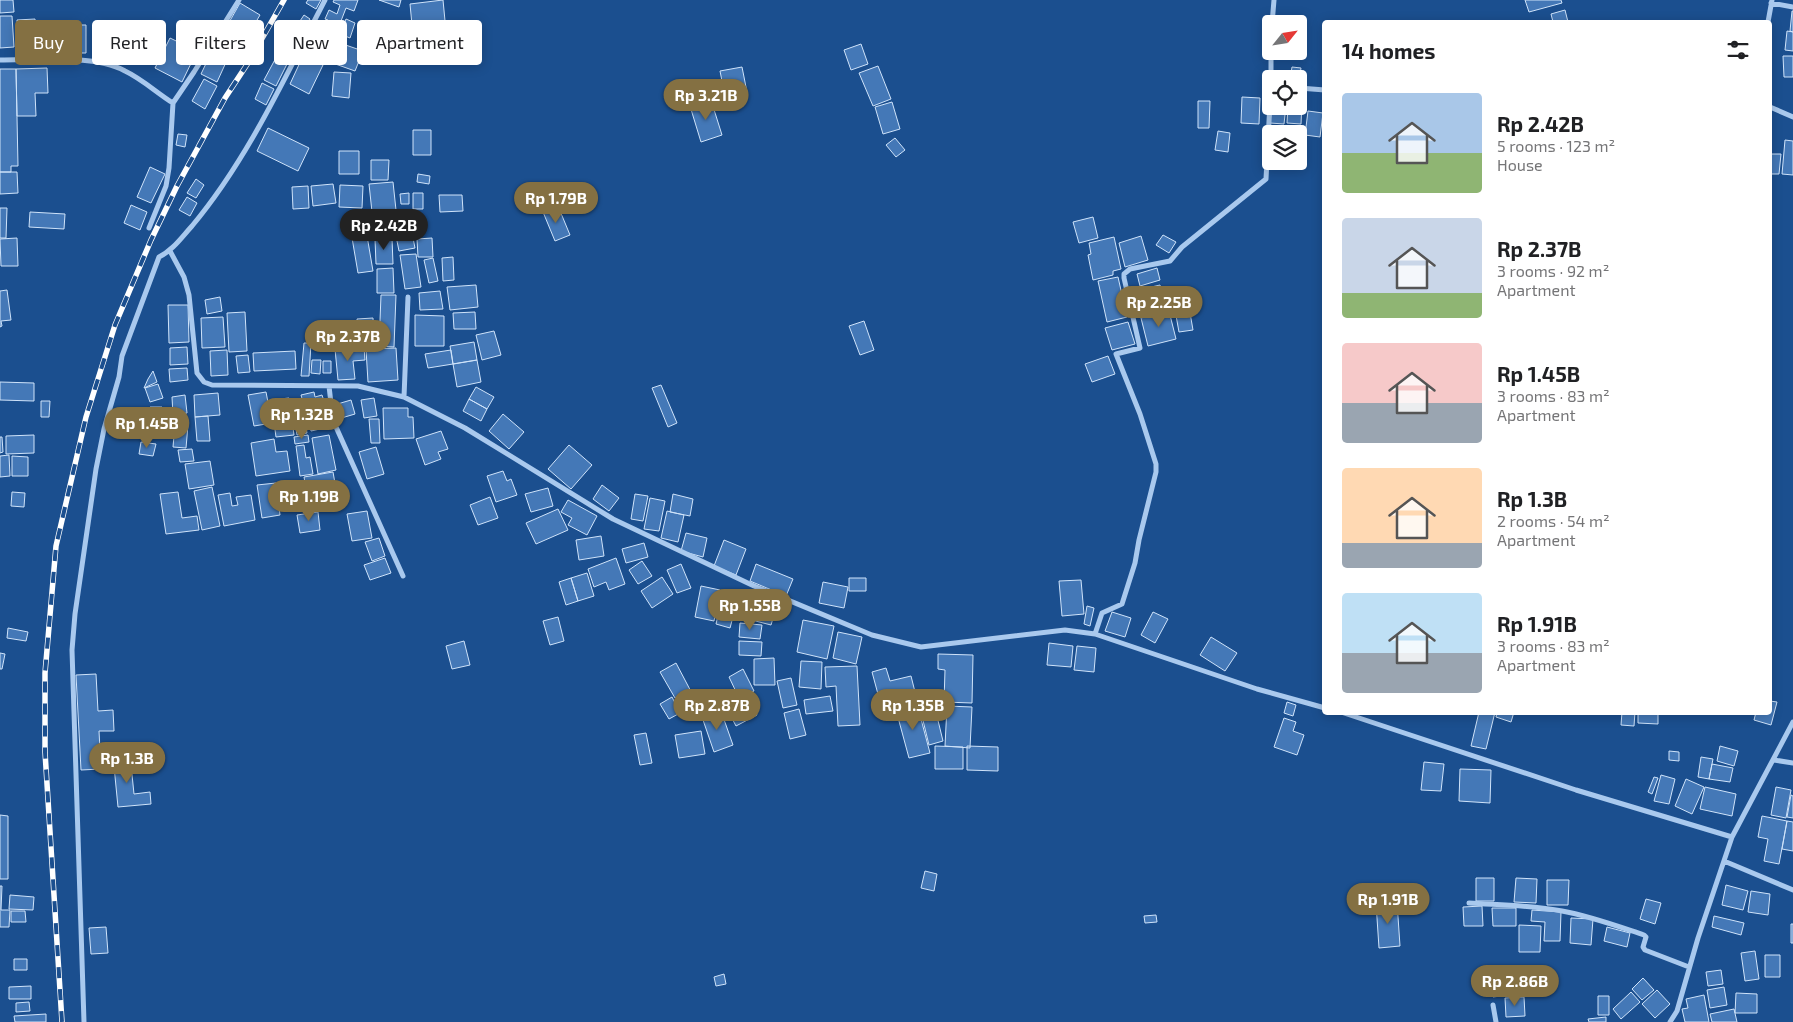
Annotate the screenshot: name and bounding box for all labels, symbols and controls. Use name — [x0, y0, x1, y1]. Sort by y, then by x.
north arrow — [1262, 15, 1308, 60]
map controls — [1262, 15, 1307, 170]
chip: Buy — [15, 20, 82, 65]
chip: Rent — [92, 20, 166, 65]
chip: Filters — [176, 20, 264, 65]
chip: New — [274, 20, 347, 65]
chip: Apartment — [357, 20, 482, 65]
icon: filters — [1724, 36, 1752, 64]
text: 14 homes — [1342, 38, 1436, 63]
button: locate — [1262, 70, 1307, 115]
pin: Rp 3.21B — [654, 78, 758, 121]
text: Rp 3.21B — [675, 85, 737, 104]
text: Rp 2.42B — [1497, 111, 1584, 136]
icon: home — [1382, 113, 1442, 173]
button: layers — [1262, 125, 1307, 170]
text: 5 rooms · 123 m² — [1497, 136, 1615, 155]
text: House — [1497, 155, 1543, 174]
pin: Rp 1.79B — [504, 182, 608, 224]
text: Rp 1.79B — [525, 188, 587, 207]
pin: Rp 2.42B — [332, 208, 436, 251]
text: Rp 2.42B — [351, 215, 417, 234]
text: Rp 2.37B — [1497, 236, 1581, 261]
icon: home — [1382, 238, 1442, 298]
text: 3 rooms · 92 m² — [1497, 261, 1609, 280]
text: Apartment — [1497, 280, 1576, 299]
pin: Rp 2.25B — [1107, 286, 1211, 328]
text: Rp 2.25B — [1127, 292, 1191, 311]
pin: Rp 2.37B — [296, 320, 400, 362]
text: Rp 2.37B — [316, 326, 380, 345]
text: Rp 1.45B — [1497, 361, 1580, 386]
icon: home — [1382, 363, 1442, 423]
text: 3 rooms · 83 m² — [1497, 386, 1610, 405]
pin: Rp 1.32B — [250, 398, 354, 440]
text: Rp 1.32B — [271, 404, 333, 423]
text: Apartment — [1497, 405, 1576, 424]
pin: Rp 1.45B — [95, 406, 199, 449]
text: Rp 1.45B — [115, 413, 179, 432]
pin: Rp 1.19B — [257, 480, 361, 522]
text: Rp 1.19B — [279, 486, 339, 505]
text: Rp 1.3B — [1497, 486, 1567, 511]
icon: home — [1382, 488, 1442, 548]
text: 2 rooms · 54 m² — [1497, 511, 1610, 530]
text: Apartment — [1497, 530, 1576, 549]
pin: Rp 1.55B — [698, 588, 802, 631]
text: Rp 1.55B — [719, 595, 781, 614]
text: Rp 1.91B — [1497, 611, 1577, 636]
icon: home — [1382, 613, 1442, 673]
text: 3 rooms · 83 m² — [1497, 636, 1610, 655]
text: Apartment — [1497, 655, 1576, 674]
pin: Rp 2.87B — [665, 688, 769, 731]
pin: Rp 1.35B — [861, 688, 965, 731]
text: Rp 2.87B — [684, 695, 750, 714]
text: Rp 1.35B — [882, 695, 944, 714]
pin: Rp 1.3B — [81, 742, 173, 784]
text: Rp 1.3B — [100, 748, 154, 767]
pin: Rp 1.91B — [1336, 882, 1440, 925]
text: Rp 1.91B — [1358, 889, 1418, 908]
pin: Rp 2.86B — [1463, 964, 1567, 1007]
text: Rp 2.86B — [1482, 971, 1548, 990]

